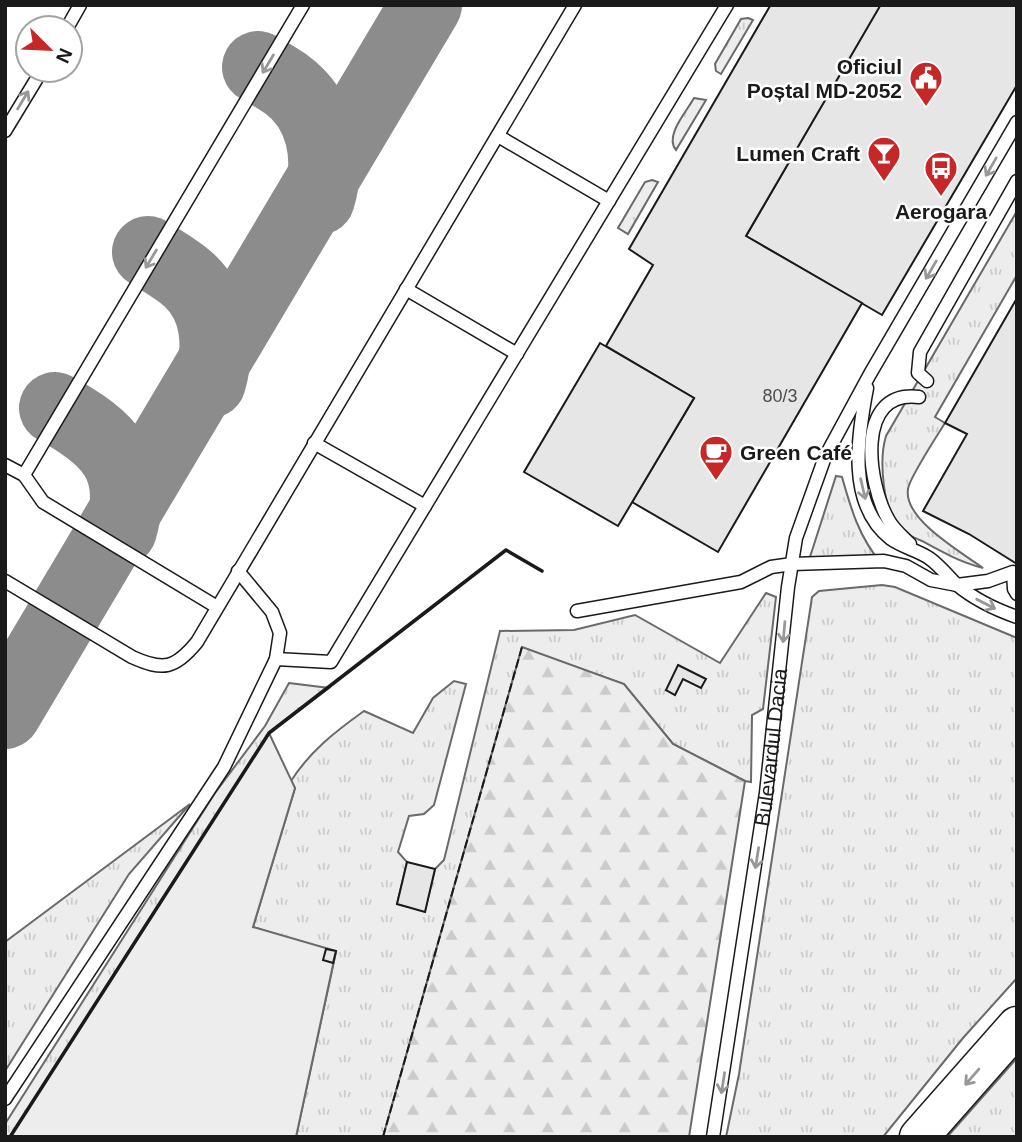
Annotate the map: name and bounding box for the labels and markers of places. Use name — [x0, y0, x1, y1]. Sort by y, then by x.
place label: Oficiul Poștal MD-2052 — [747, 55, 902, 102]
public building icon: Oficiul Poștal MD-2052 — [907, 59, 945, 108]
bar icon: Lumen Craft — [865, 134, 903, 183]
place label: Lumen Craft — [736, 142, 860, 165]
bus stop icon: Aerogara — [922, 149, 960, 198]
place label: Aerogara — [895, 200, 987, 223]
cafe icon: Green Café — [697, 433, 735, 482]
place label: Green Café — [740, 441, 852, 464]

